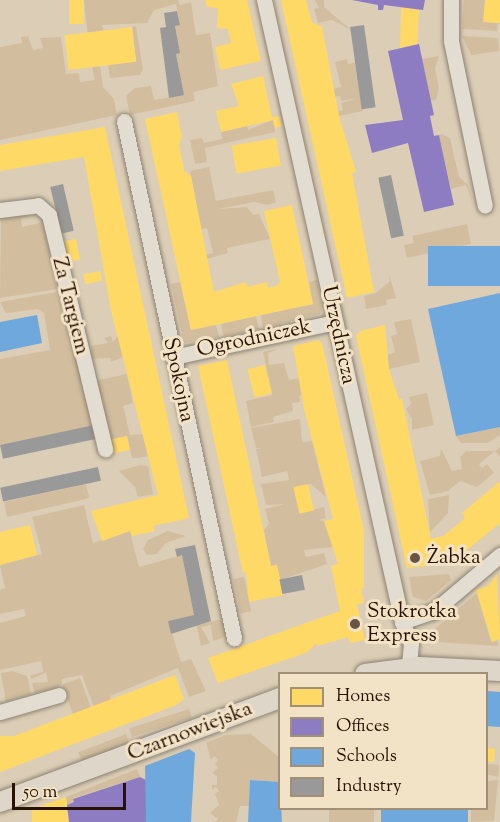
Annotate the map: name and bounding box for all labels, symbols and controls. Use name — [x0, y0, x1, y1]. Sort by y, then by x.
street label: Za Targiem — [46, 255, 94, 357]
street label: Urzędnicza — [315, 283, 361, 387]
street label: Ogrodniczek — [195, 315, 313, 363]
street label: Spokojna — [157, 335, 199, 425]
place label: Żabka — [427, 545, 481, 571]
marker: Żabka — [408, 551, 422, 565]
place label: Stokrotka Express — [367, 599, 457, 649]
marker: Stokrotka Express — [348, 617, 362, 631]
legend — [278, 672, 488, 810]
text: Homes — [336, 684, 390, 710]
street label: Czarnowiejska — [124, 697, 256, 767]
text: Offices — [336, 714, 389, 740]
text: Schools — [336, 744, 397, 770]
scale bar — [15, 771, 129, 809]
text: Industry — [336, 774, 402, 800]
text: 50 m — [23, 780, 57, 806]

